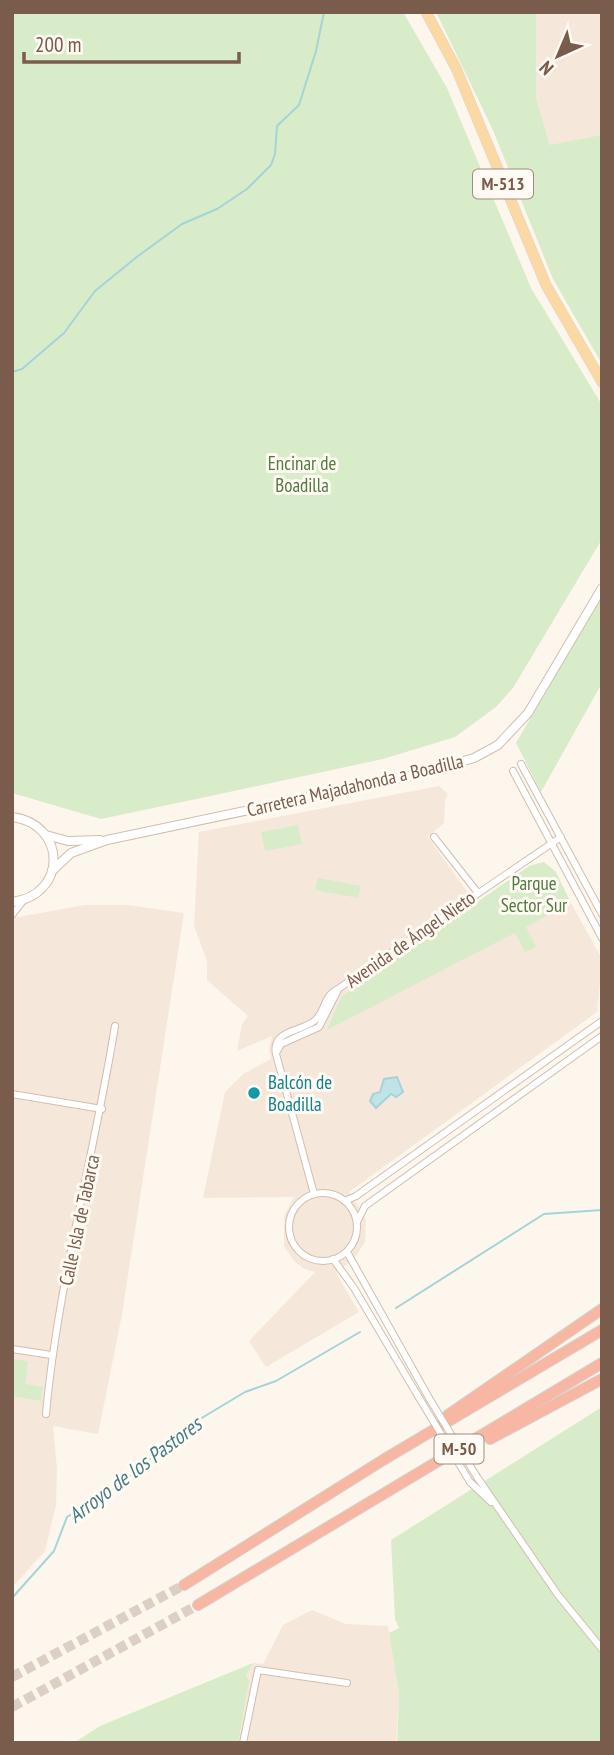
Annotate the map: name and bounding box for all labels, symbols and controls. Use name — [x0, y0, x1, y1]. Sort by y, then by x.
scale bar — [24, 21, 240, 65]
north arrow — [523, 21, 593, 91]
text: 200 m — [35, 31, 81, 58]
text: N — [534, 56, 558, 80]
road number: M-513 — [473, 169, 533, 198]
park label: Encinar de Boadilla — [268, 451, 336, 497]
street label: Carretera Majadahonda a Boadilla — [245, 748, 465, 822]
park label: Parque Sector Sur — [501, 871, 568, 917]
street label: Avenida de Ángel Nieto — [341, 885, 479, 993]
place label: Balcón de Boadilla — [268, 1070, 332, 1116]
marker: Balcón de Boadilla — [246, 1085, 262, 1101]
street label: Calle Isla de Tabarca — [53, 1152, 105, 1288]
water label: Arroyo de los Pastores — [63, 1410, 208, 1529]
road number: M-50 — [434, 1434, 484, 1464]

